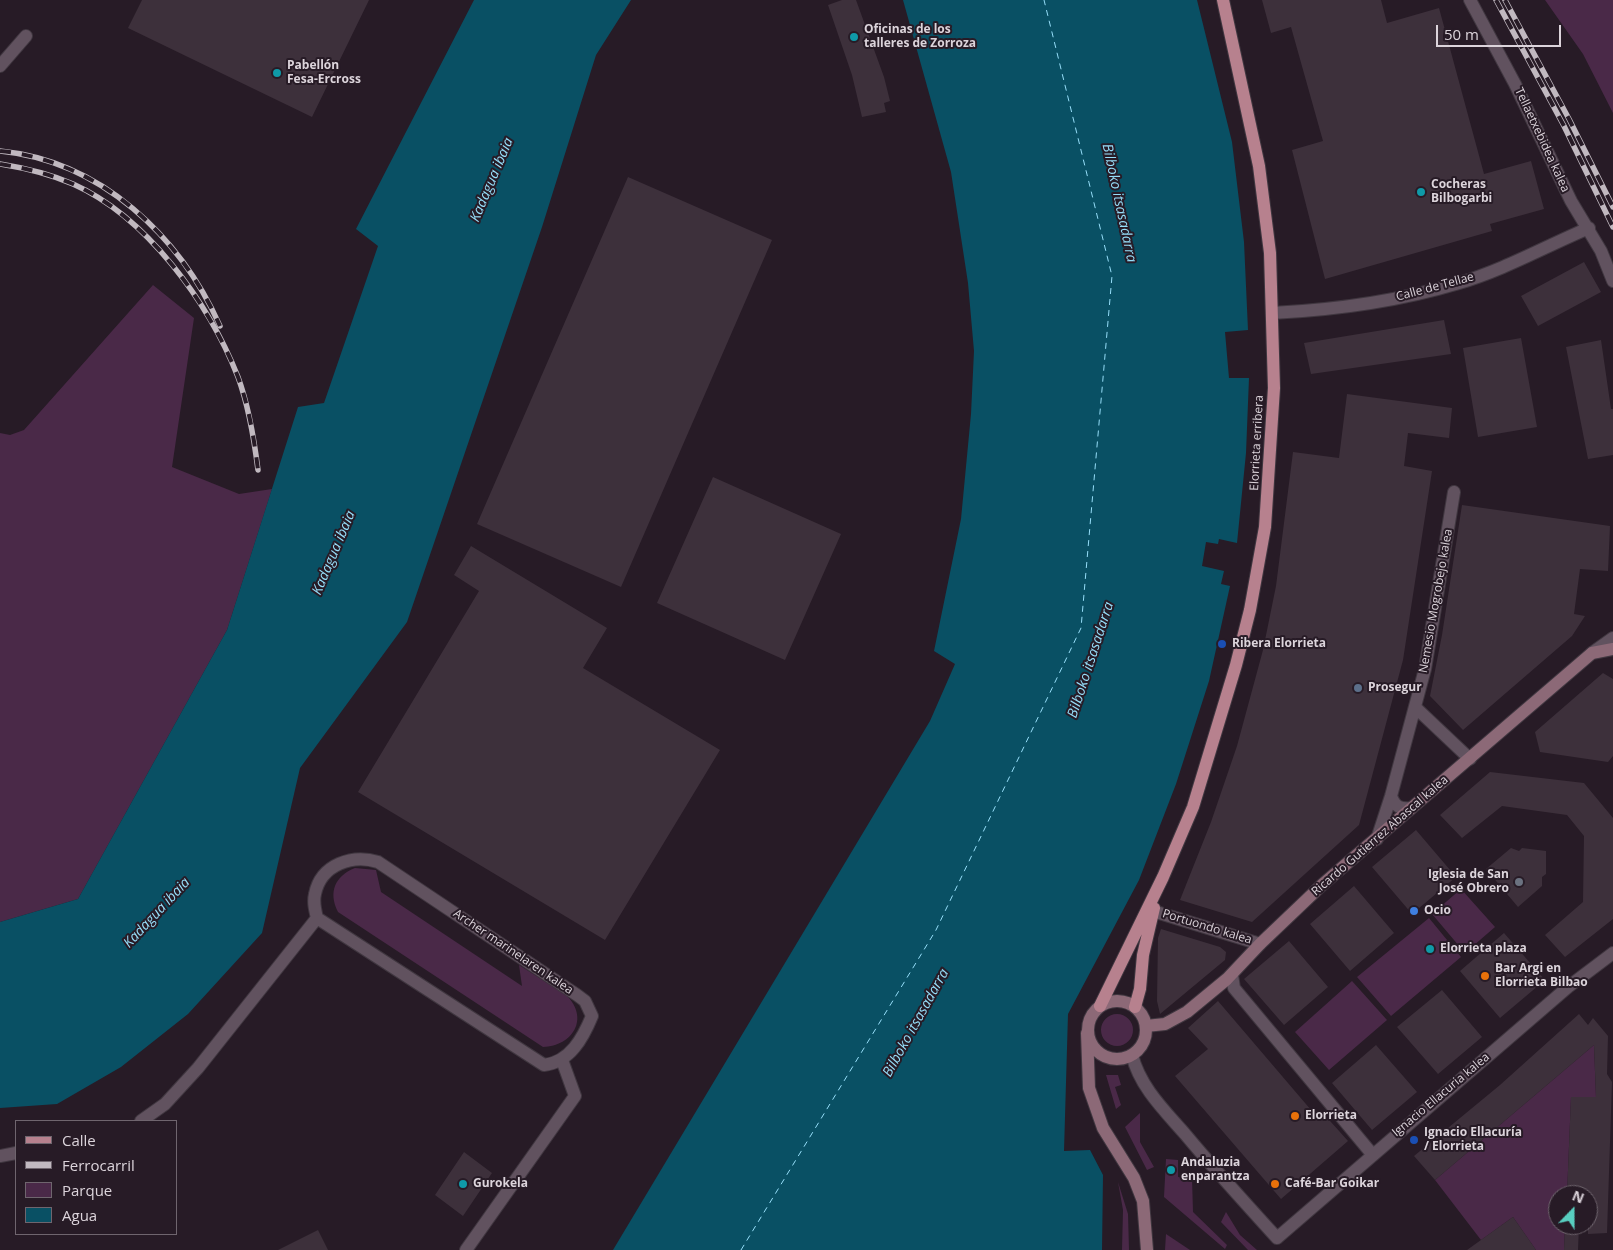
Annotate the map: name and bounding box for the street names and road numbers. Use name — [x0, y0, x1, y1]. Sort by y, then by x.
street label: Tellaetxebidea kalea — [1511, 85, 1573, 195]
street label: Calle de Tellae — [1394, 270, 1476, 304]
street label: Elorrieta erribera — [1247, 395, 1267, 491]
street label: Nemesio Mogrobejo kalea — [1416, 528, 1456, 674]
street label: Ricardo Gutierrez Abascal kalea — [1309, 773, 1451, 899]
street label: Archer marinelaren kalea — [450, 906, 576, 998]
street label: Portuondo kalea — [1161, 907, 1253, 947]
street label: Ignacio Ellacuria kalea — [1389, 1050, 1493, 1140]

